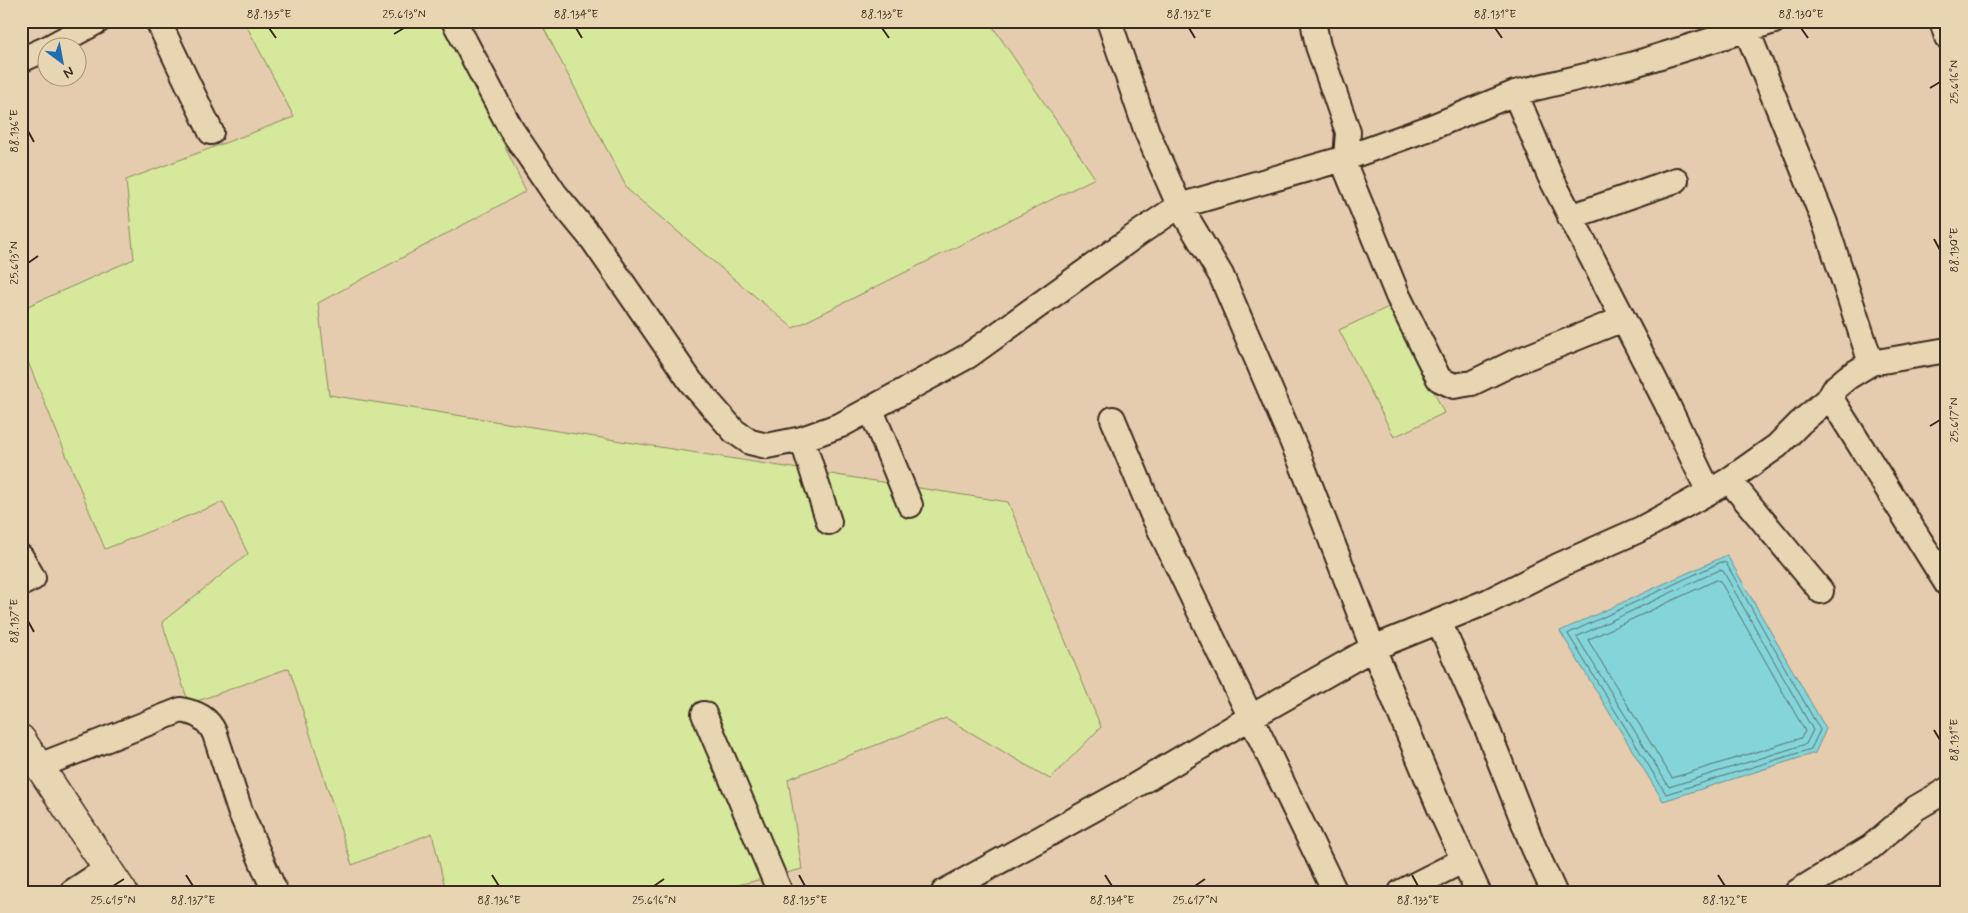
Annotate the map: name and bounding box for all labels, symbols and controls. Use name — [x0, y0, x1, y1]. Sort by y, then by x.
text: 88.135°E — [247, 7, 291, 23]
text: 25.613°N — [382, 7, 426, 23]
text: 88.134°E — [554, 7, 598, 23]
text: 88.133°E — [861, 7, 903, 23]
text: 88.132°E — [1167, 7, 1211, 23]
text: 88.131°E — [1474, 7, 1516, 23]
text: 88.130°E — [1779, 7, 1823, 23]
north arrow — [38, 38, 88, 88]
text: 25.616°N — [1947, 60, 1963, 104]
text: N — [60, 62, 77, 82]
text: 88.136°E — [7, 109, 23, 153]
text: 88.130°E — [1947, 228, 1963, 272]
text: 25.613°N — [7, 241, 23, 285]
text: 25.617°N — [1947, 397, 1963, 443]
text: 88.137°E — [7, 599, 23, 643]
text: 88.131°E — [1947, 719, 1963, 761]
text: 25.615°N — [90, 893, 136, 909]
text: 88.137°E — [171, 893, 215, 909]
text: 88.136°E — [477, 893, 521, 909]
text: 25.616°N — [632, 893, 676, 909]
text: 88.135°E — [783, 893, 827, 909]
text: 88.134°E — [1090, 893, 1134, 909]
text: 25.617°N — [1172, 893, 1218, 909]
text: 88.133°E — [1397, 893, 1439, 909]
text: 88.132°E — [1703, 893, 1747, 909]

